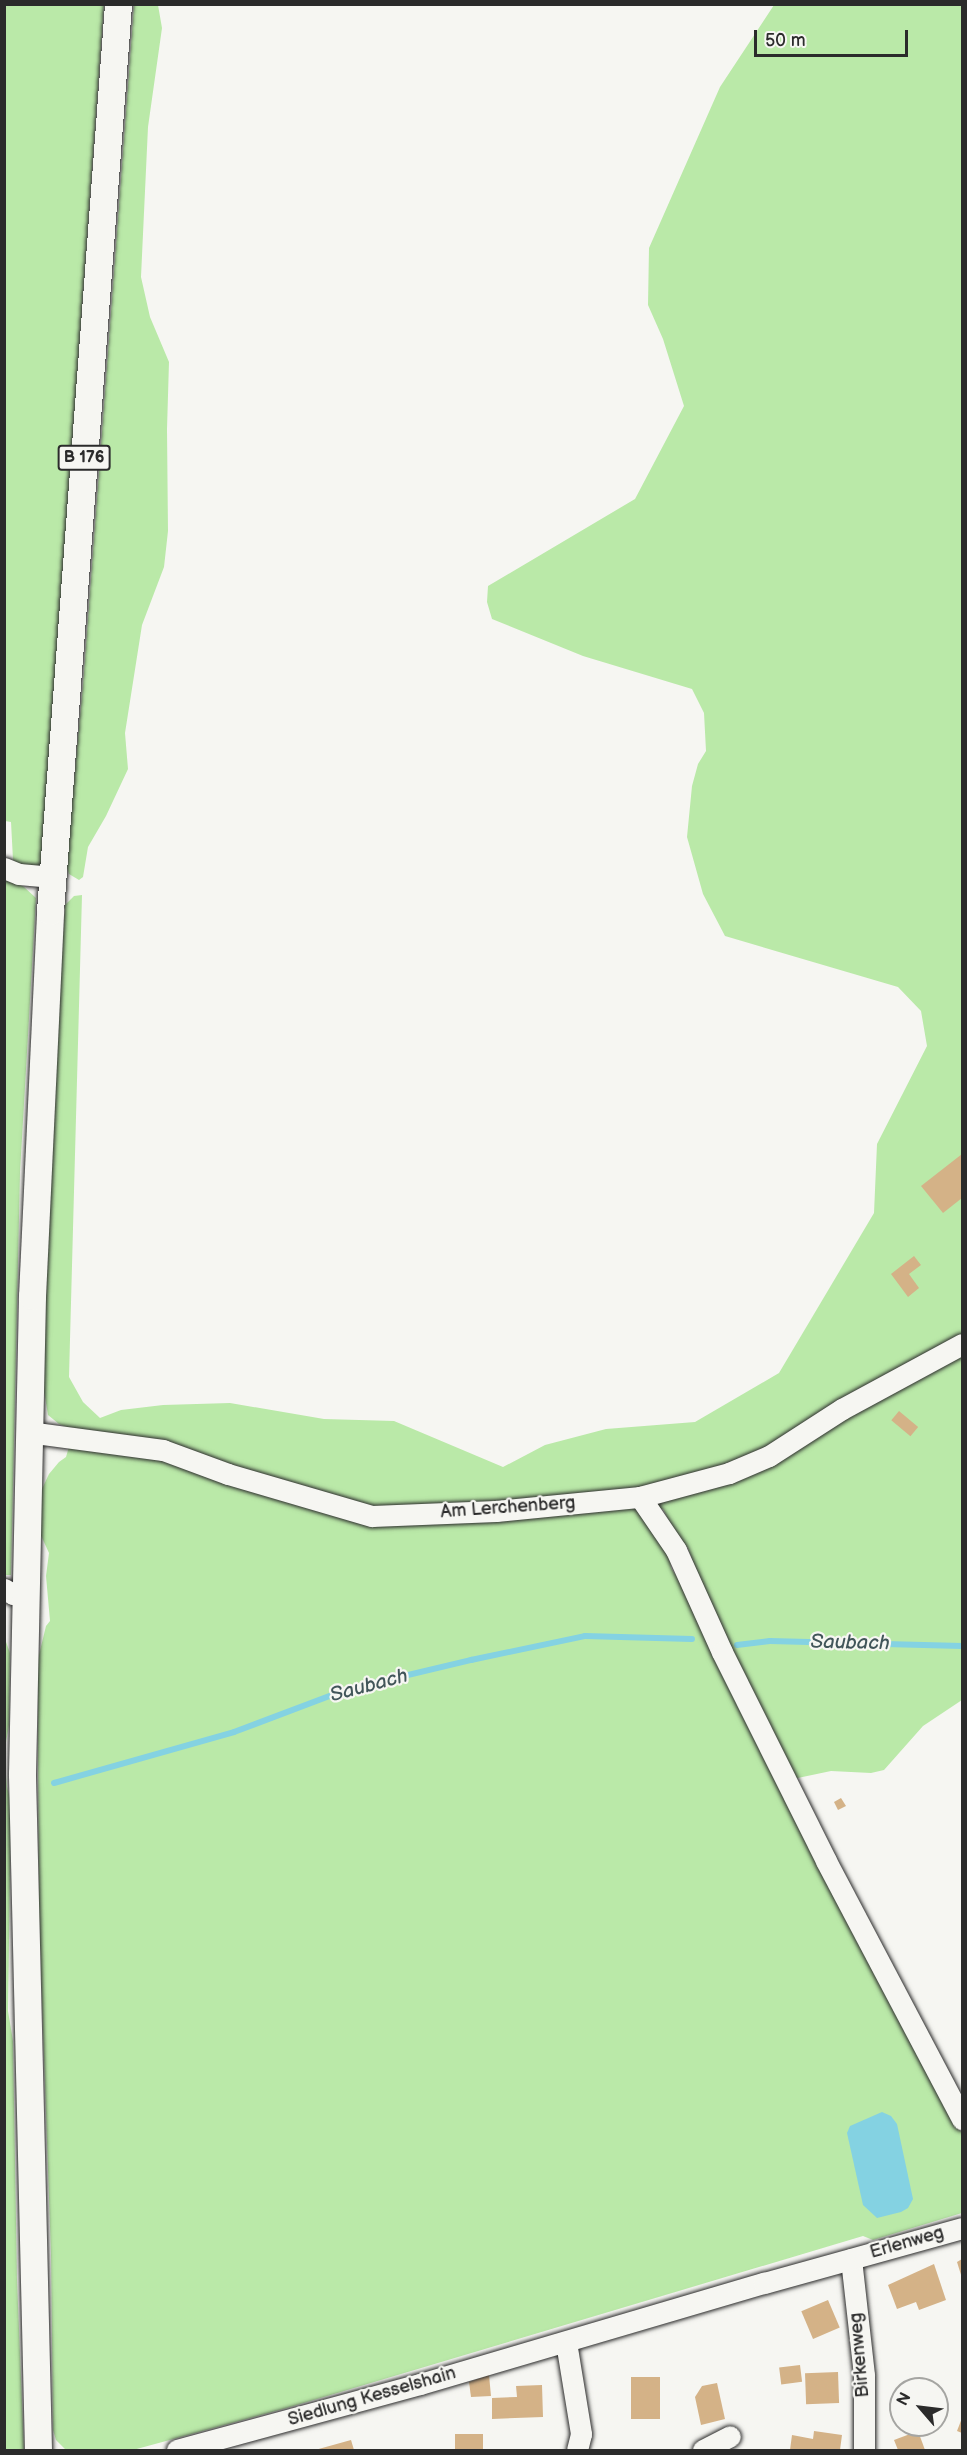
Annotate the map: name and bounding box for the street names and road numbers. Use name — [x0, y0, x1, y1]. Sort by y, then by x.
road number: B 176 — [57, 445, 111, 471]
street label: Am Lerchenberg — [440, 1493, 576, 1523]
street label: Erlenweg — [868, 2222, 946, 2264]
street label: Birkenweg — [846, 2312, 874, 2398]
street label: Siedlung Kesselshain — [286, 2363, 458, 2431]

